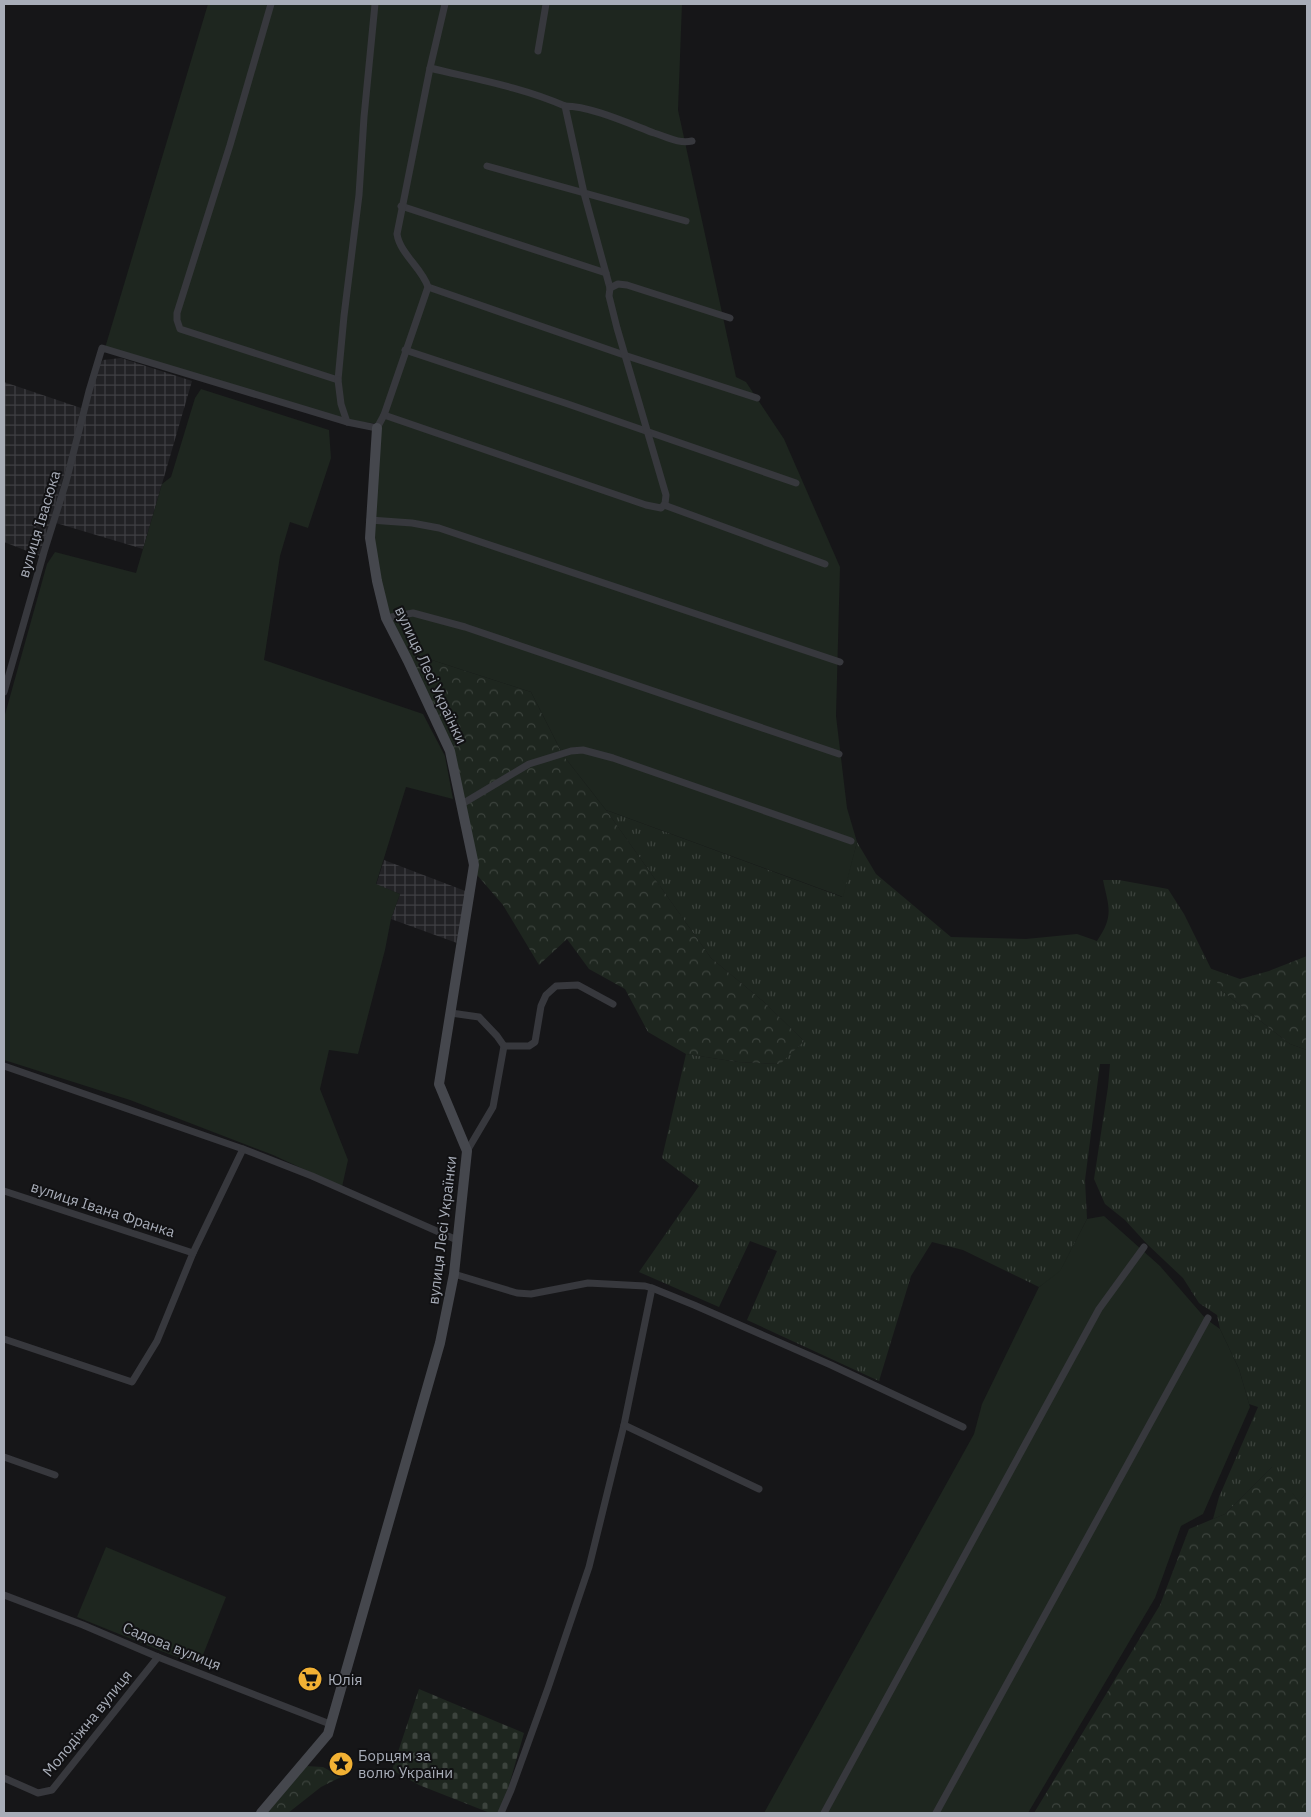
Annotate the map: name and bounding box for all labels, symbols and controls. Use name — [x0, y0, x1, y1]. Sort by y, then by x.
street label: вулиця Івасюка — [14, 468, 64, 580]
street label: вулиця Лесі Українки — [391, 603, 471, 747]
street label: вулиця Лесі Українки — [423, 1155, 461, 1305]
street label: вулиця Івана Франка — [29, 1177, 177, 1241]
street label: Садова вулиця — [120, 1618, 224, 1674]
street label: Молодіжна вулиця — [38, 1666, 136, 1780]
supermarket icon: Юлія — [297, 1666, 323, 1692]
place label: Юлія — [328, 1670, 363, 1689]
place label: Борцям за волю України — [358, 1746, 453, 1782]
place icon: Борцям за волю України — [328, 1751, 354, 1777]

